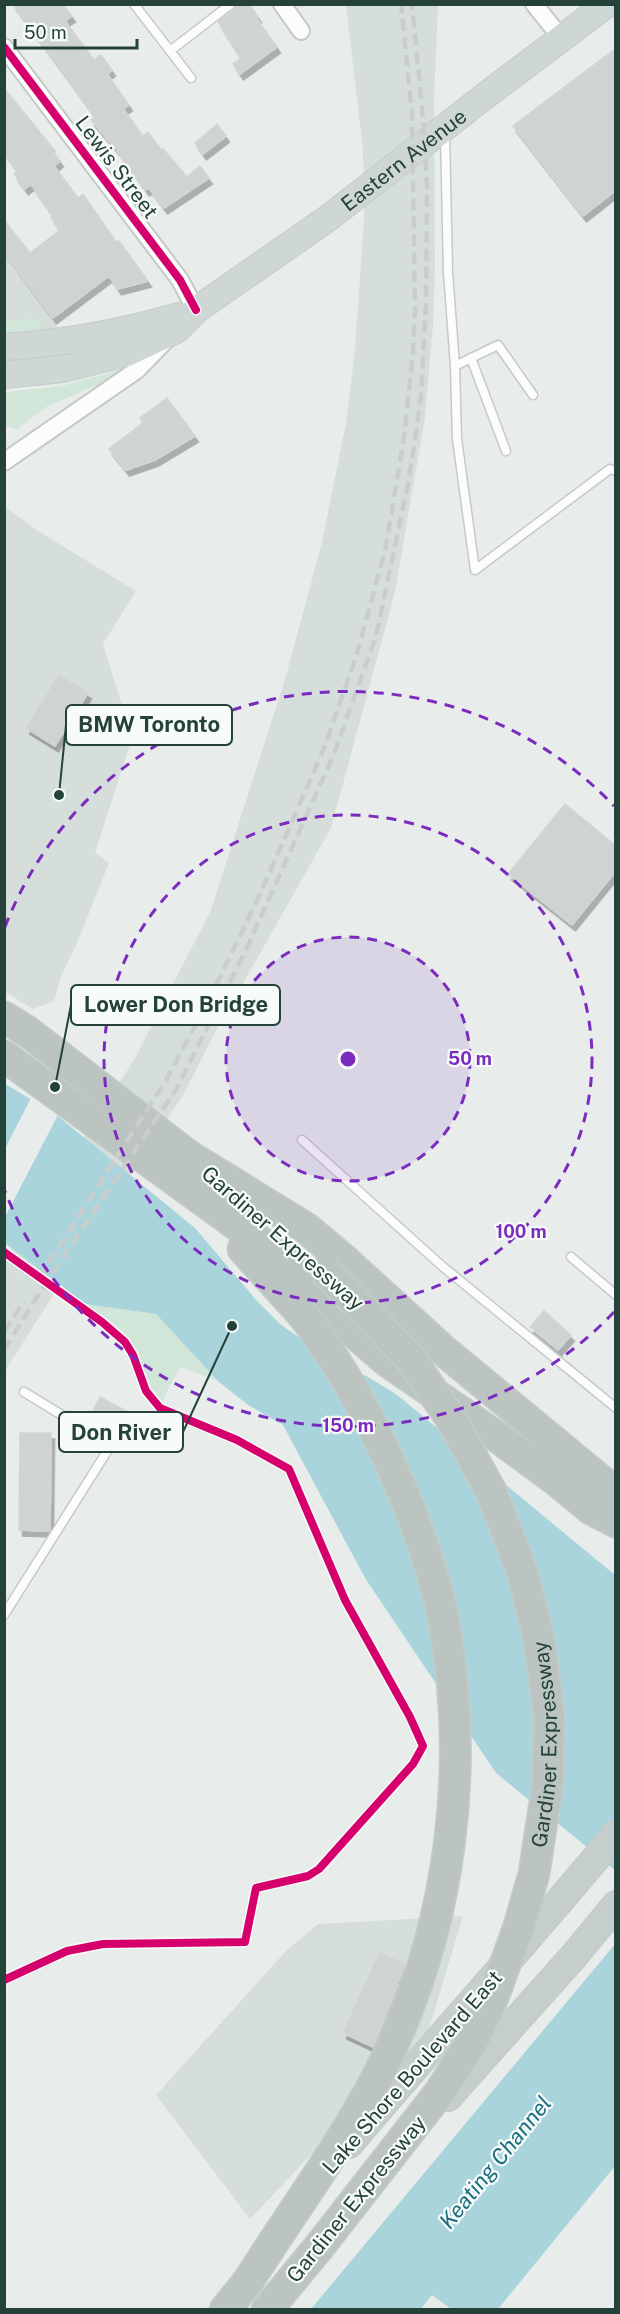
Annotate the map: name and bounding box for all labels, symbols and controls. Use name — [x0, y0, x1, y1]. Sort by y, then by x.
scale bar — [15, 12, 136, 50]
text: 50 m — [24, 22, 67, 43]
street label: Eastern Avenue — [336, 103, 471, 216]
street label: Lewis Street — [70, 111, 164, 223]
callout: BMW Toronto — [66, 705, 232, 745]
text: BMW Toronto — [78, 711, 220, 737]
callout: Lower Don Bridge — [71, 985, 280, 1025]
text: Lower Don Bridge — [84, 991, 268, 1017]
text: 50 m — [448, 1048, 492, 1069]
centre of rings — [338, 1049, 358, 1069]
street label: Gardiner Expressway — [197, 1161, 369, 1315]
text: 100 m — [495, 1221, 547, 1242]
callout: Don River — [59, 1412, 183, 1452]
text: 150 m — [322, 1415, 374, 1436]
text: Don River — [71, 1419, 171, 1445]
street label: Gardiner Expressway — [526, 1640, 562, 1849]
street label: Lake Shore Boulevard East — [317, 1965, 507, 2179]
water label: Keating Channel — [434, 2090, 556, 2234]
street label: Gardiner Expressway — [281, 2111, 431, 2287]

